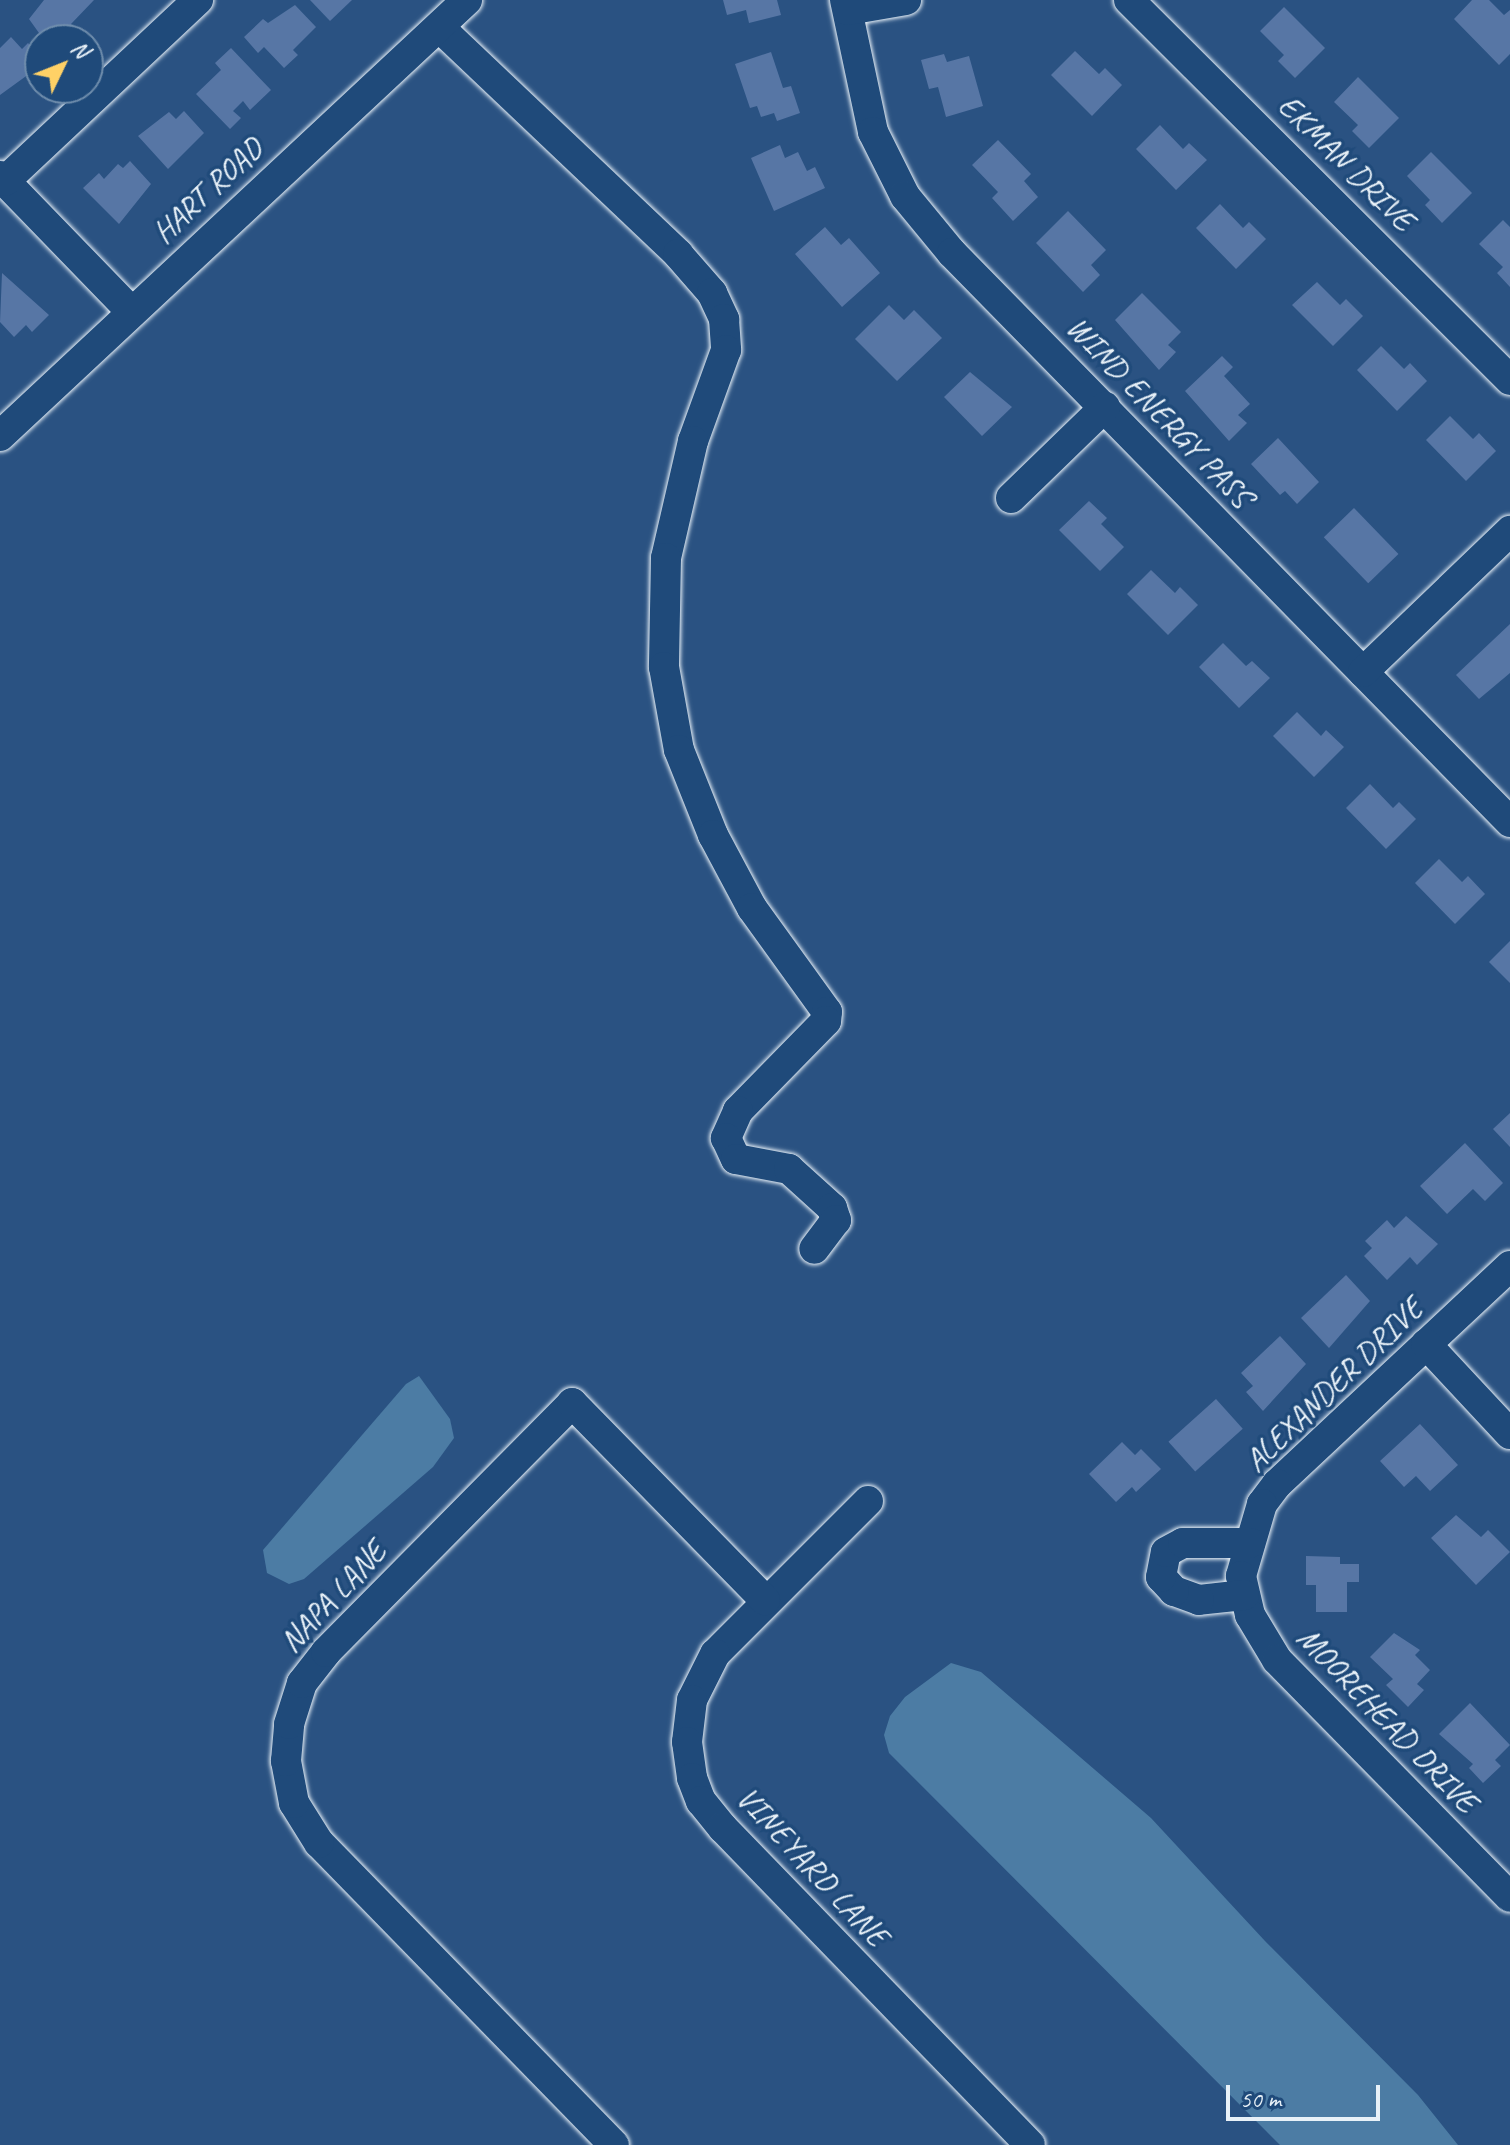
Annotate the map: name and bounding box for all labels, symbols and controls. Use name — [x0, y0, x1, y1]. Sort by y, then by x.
north arrow — [24, 24, 104, 104]
text: N — [65, 34, 95, 64]
street label: EKMAN DRIVE — [1270, 87, 1422, 239]
street label: HART ROAD — [144, 130, 272, 252]
street label: WIND ENERGY PASS — [1059, 309, 1259, 515]
street label: ALEXANDER DRIVE — [1237, 1290, 1431, 1480]
street label: NAPA LANE — [272, 1533, 394, 1661]
street label: MOOREHEAD DRIVE — [1288, 1619, 1486, 1821]
street label: VINEYARD LANE — [729, 1779, 895, 1955]
scale bar — [1230, 2069, 1384, 2119]
text: 50 m — [1240, 2084, 1281, 2114]

